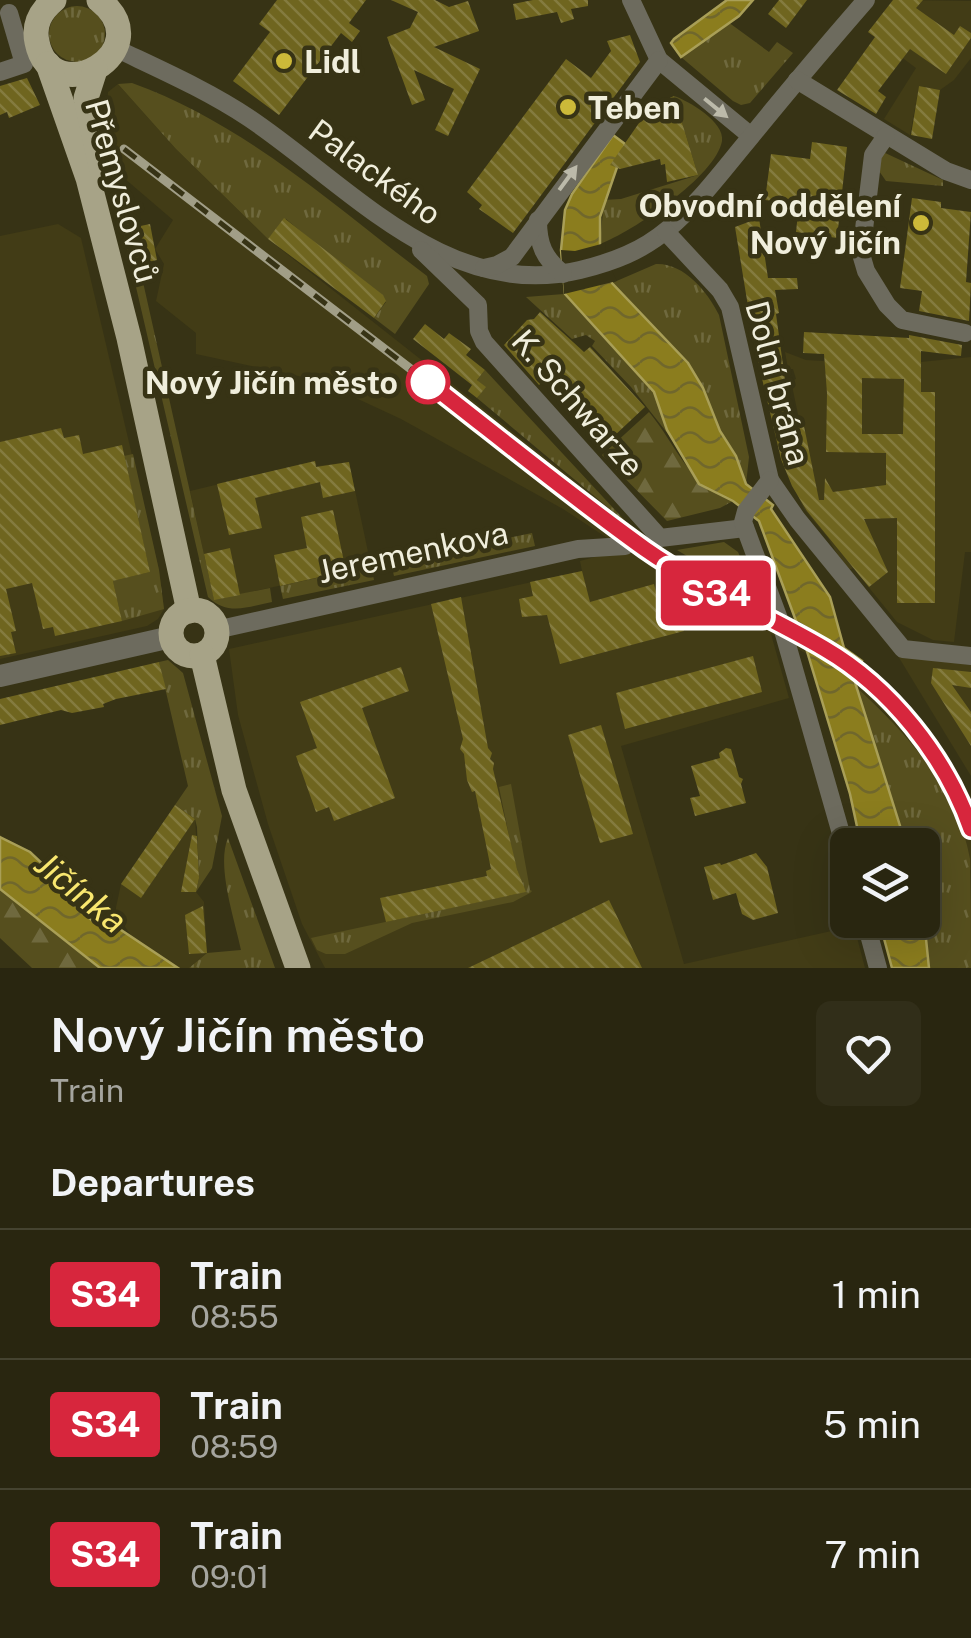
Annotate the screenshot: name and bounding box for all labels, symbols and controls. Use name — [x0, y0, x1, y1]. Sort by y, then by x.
place label: Lidl — [304, 43, 361, 80]
marker: Lidl — [273, 50, 295, 72]
place label: Teben — [588, 89, 681, 126]
street label: Přemyslovců — [78, 95, 166, 287]
marker: Teben — [557, 96, 579, 118]
one-way arrow — [703, 97, 728, 118]
street label: Palackého — [302, 112, 448, 232]
one-way arrow — [558, 165, 578, 191]
place label: Obvodní oddělení Nový Jičín — [639, 187, 903, 261]
marker: Obvodní oddělení Nový Jičín — [910, 212, 932, 234]
street label: Dolní brána — [738, 297, 818, 469]
street label: K. Schwarze — [504, 322, 652, 484]
marker: Nový Jičín město — [407, 361, 449, 403]
place label: Nový Jičín město — [145, 364, 398, 401]
street label: Jeremenkova — [314, 514, 512, 590]
line badge: S34 — [658, 560, 774, 626]
text: S34 — [681, 573, 751, 614]
map controls — [830, 828, 940, 938]
button: layers — [830, 828, 940, 938]
water label: Jičínka — [27, 843, 135, 941]
button: heart — [816, 1001, 921, 1106]
text: Nový Jičín město — [50, 1006, 425, 1063]
text: Train — [50, 1072, 124, 1109]
text: Departures — [50, 1160, 255, 1205]
text: Train — [190, 1253, 283, 1298]
text: 1 min — [832, 1272, 921, 1317]
text: S34 — [70, 1274, 140, 1315]
text: 08:55 — [190, 1298, 279, 1335]
text: Train — [190, 1383, 283, 1428]
text: 5 min — [823, 1402, 921, 1447]
text: S34 — [70, 1404, 140, 1445]
text: 08:59 — [190, 1428, 278, 1465]
text: Train — [190, 1513, 283, 1558]
text: 7 min — [824, 1532, 921, 1577]
text: S34 — [70, 1534, 140, 1575]
text: 09:01 — [190, 1558, 270, 1595]

